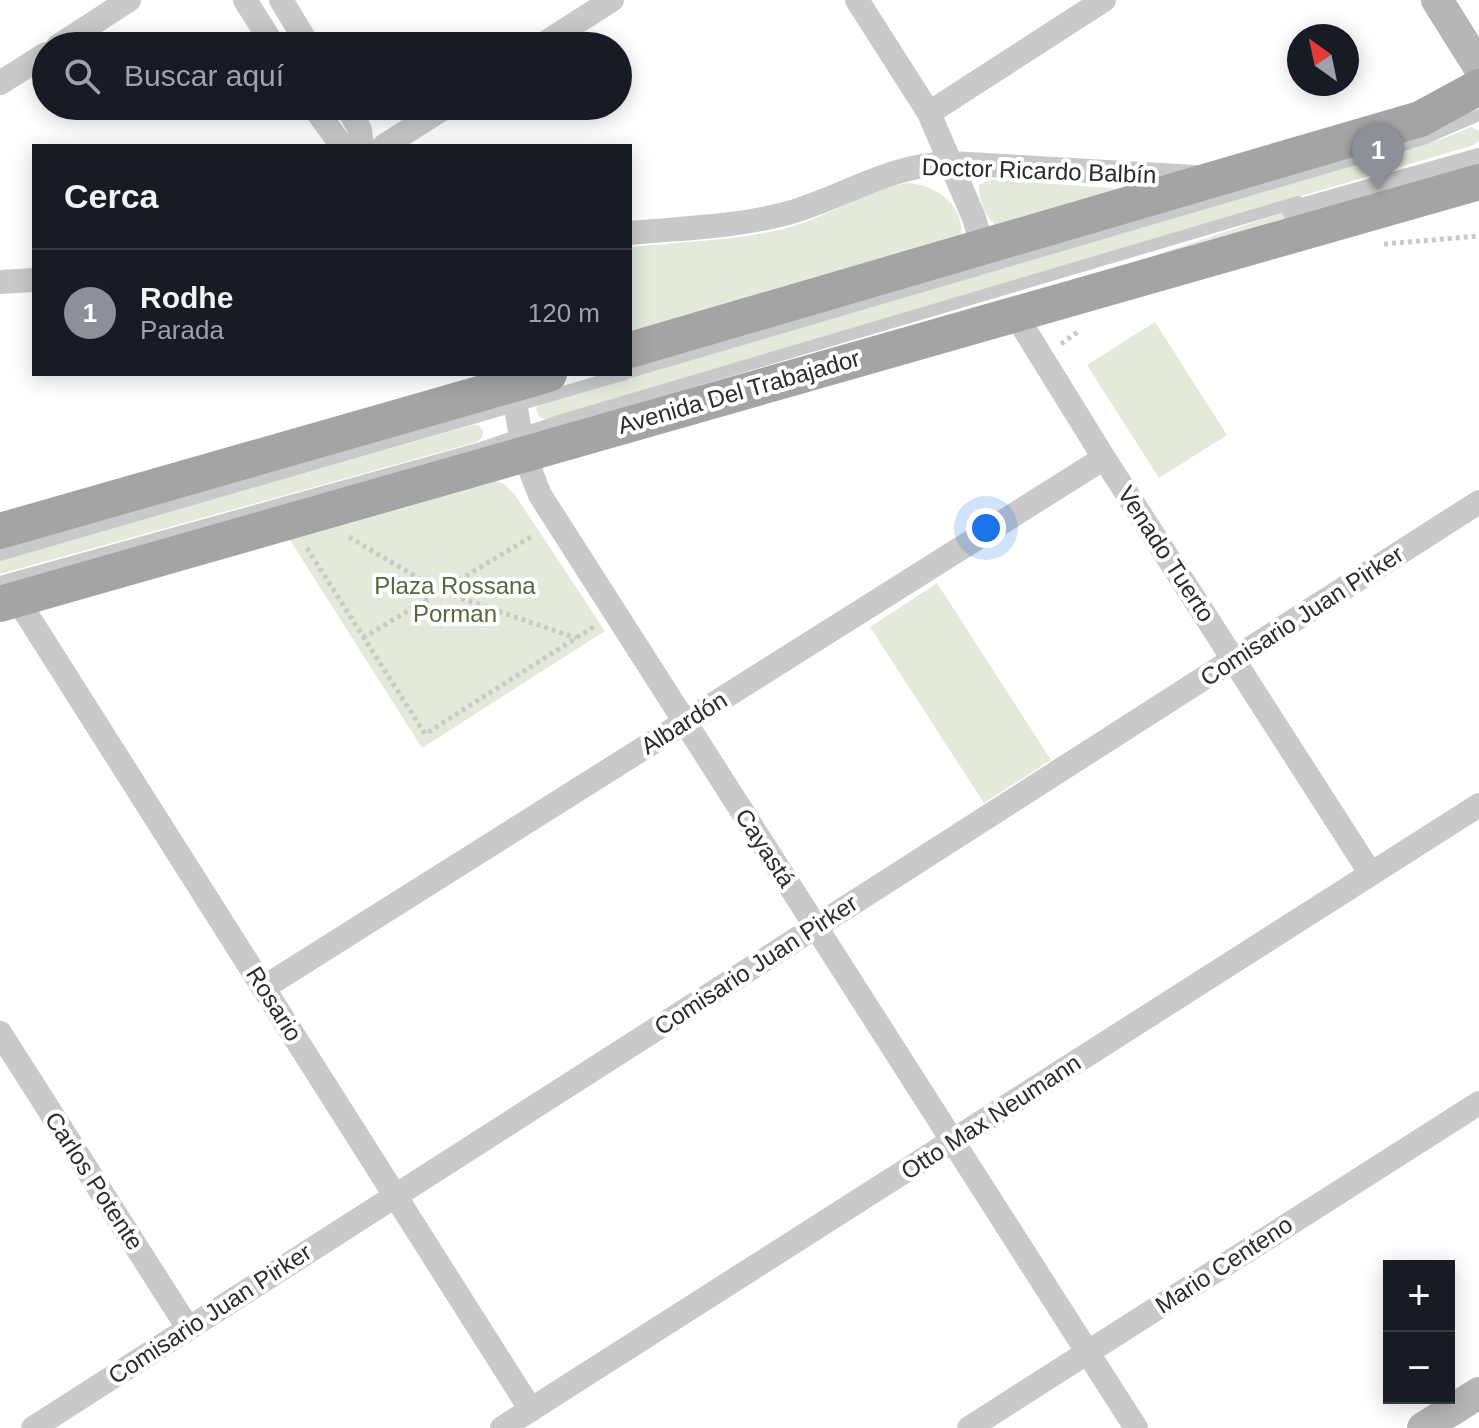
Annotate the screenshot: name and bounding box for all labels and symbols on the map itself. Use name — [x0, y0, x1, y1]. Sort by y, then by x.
north arrow — [1287, 24, 1359, 96]
pin: 1 — [1352, 124, 1404, 190]
street label: Doctor Ricardo Balbín — [921, 153, 1157, 188]
street label: Avenida Del Trabajador — [615, 344, 863, 439]
street label: Venado Tuerto — [1113, 481, 1220, 627]
your location — [966, 508, 1006, 548]
street label: Comisario Juan Pirker — [1195, 540, 1408, 691]
park label: Plaza Rossana Porman — [374, 572, 536, 627]
street label: Albardón — [636, 686, 732, 759]
street label: Cayastá — [730, 803, 801, 893]
street label: Comisario Juan Pirker — [649, 889, 862, 1040]
street label: Rosario — [241, 962, 308, 1046]
street label: Otto Max Neumann — [896, 1049, 1085, 1185]
street label: Carlos Potente — [40, 1107, 149, 1255]
street label: Mario Centeno — [1150, 1210, 1297, 1319]
street label: Comisario Juan Pirker — [103, 1238, 316, 1389]

